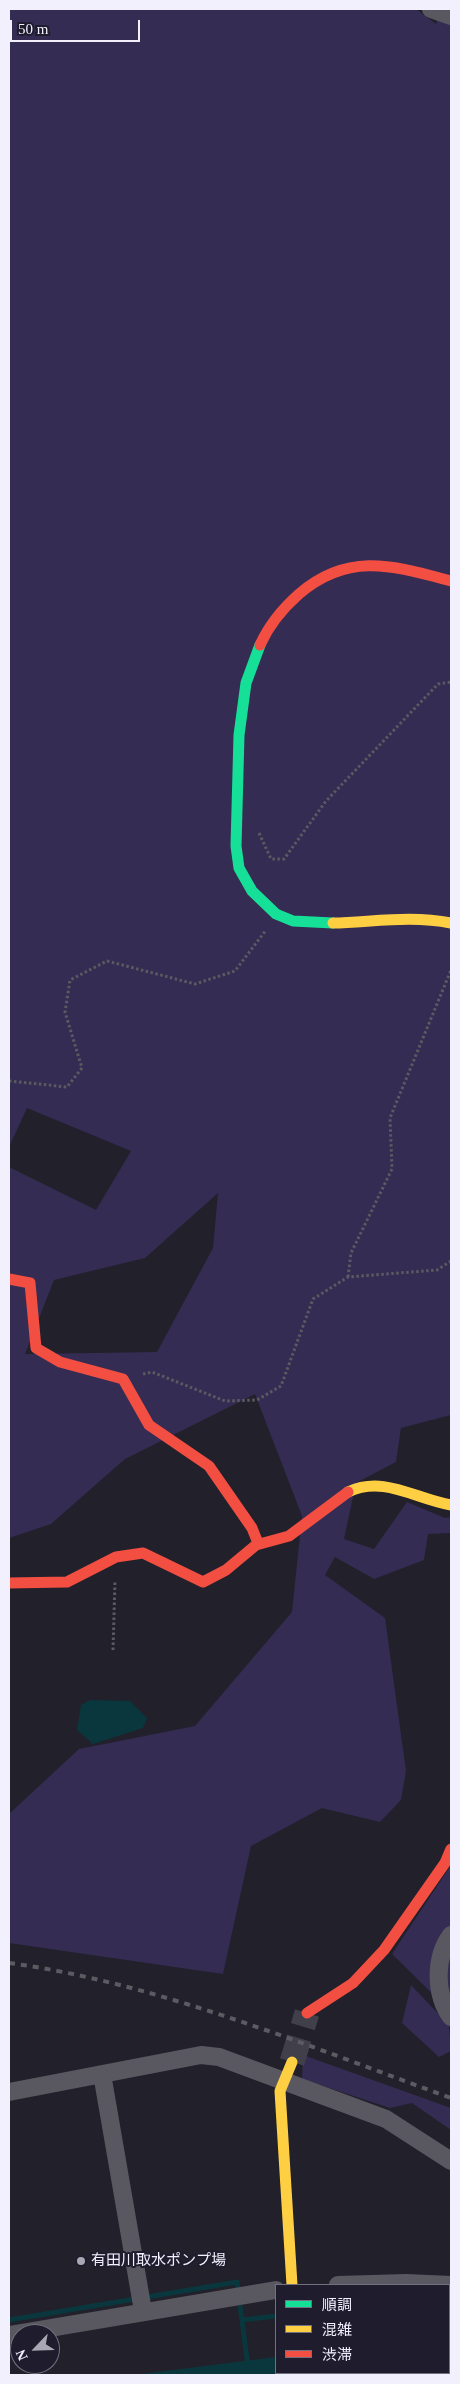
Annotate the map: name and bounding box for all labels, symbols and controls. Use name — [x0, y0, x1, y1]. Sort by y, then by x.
scale bar — [12, 10, 142, 42]
text: 50 m — [18, 21, 48, 37]
place label: 有田川取水ポンプ場 — [91, 2252, 226, 2270]
marker: 有田川取水ポンプ場 — [75, 2255, 87, 2267]
legend — [275, 2284, 450, 2374]
text: 順調 — [322, 2297, 352, 2313]
text: 混雑 — [322, 2322, 352, 2338]
north arrow — [10, 2324, 60, 2374]
text: N — [13, 2347, 31, 2363]
text: 渋滞 — [322, 2347, 352, 2363]

